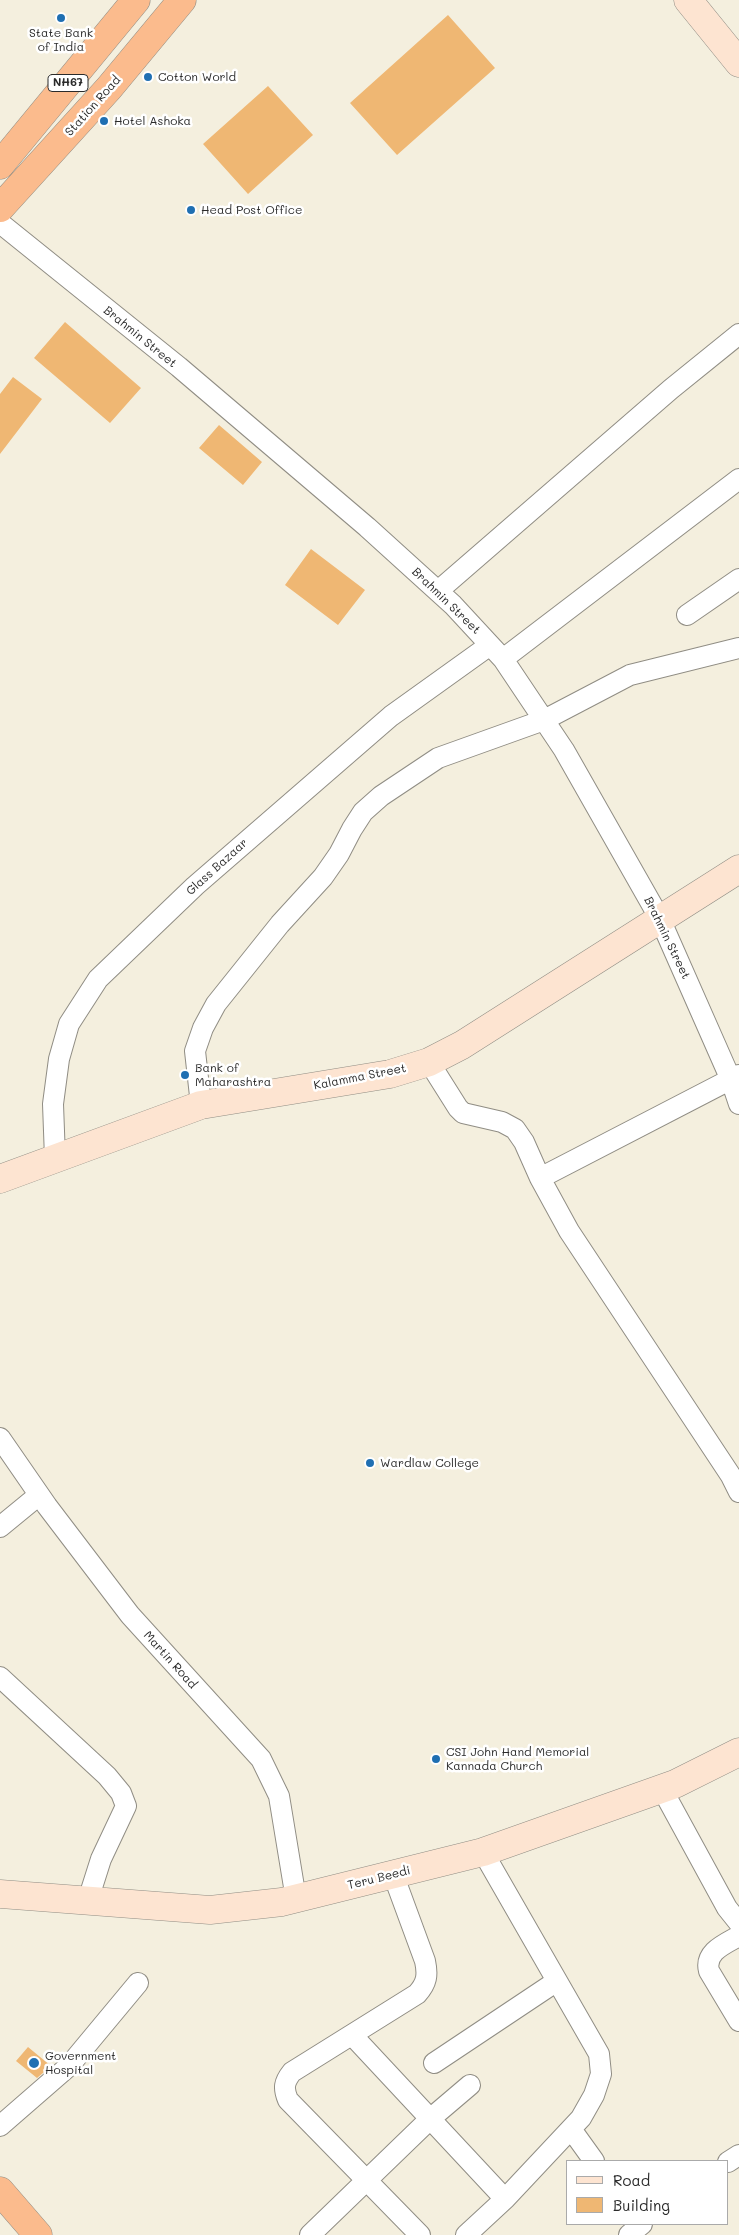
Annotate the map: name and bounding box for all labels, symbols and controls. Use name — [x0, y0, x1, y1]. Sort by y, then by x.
marker: State Bank of India — [55, 12, 67, 24]
place label: State Bank of India — [29, 26, 93, 54]
place label: Cotton World — [158, 70, 236, 84]
marker: Cotton World — [142, 71, 154, 83]
street label: Station Road — [62, 73, 124, 139]
road number: NH67 — [48, 75, 88, 92]
place label: Hotel Ashoka — [114, 114, 191, 128]
marker: Hotel Ashoka — [98, 115, 110, 127]
place label: Head Post Office — [201, 203, 302, 217]
marker: Head Post Office — [185, 204, 197, 216]
street label: Brahmin Street — [101, 303, 179, 371]
street label: Brahmin Street — [409, 565, 483, 637]
street label: Glass Bazaar — [183, 836, 251, 898]
street label: Brahmin Street — [641, 895, 693, 981]
place label: Bank of Maharashtra — [195, 1061, 271, 1089]
street label: Kalamma Street — [313, 1061, 407, 1093]
marker: Bank of Maharashtra — [179, 1069, 191, 1081]
place label: Wardlaw College — [380, 1456, 479, 1470]
marker: Wardlaw College — [364, 1457, 376, 1469]
street label: Martin Road — [140, 1628, 200, 1692]
place label: CSI John Hand Memorial Kannada Church — [446, 1745, 589, 1773]
marker: CSI John Hand Memorial Kannada Church — [430, 1753, 442, 1765]
street label: Teru Beedi — [346, 1863, 412, 1893]
place label: Government Hospital — [45, 2049, 116, 2077]
marker: Government Hospital — [27, 2056, 41, 2070]
legend — [566, 2160, 729, 2225]
text: Road — [613, 2170, 650, 2190]
text: Building — [613, 2195, 670, 2215]

